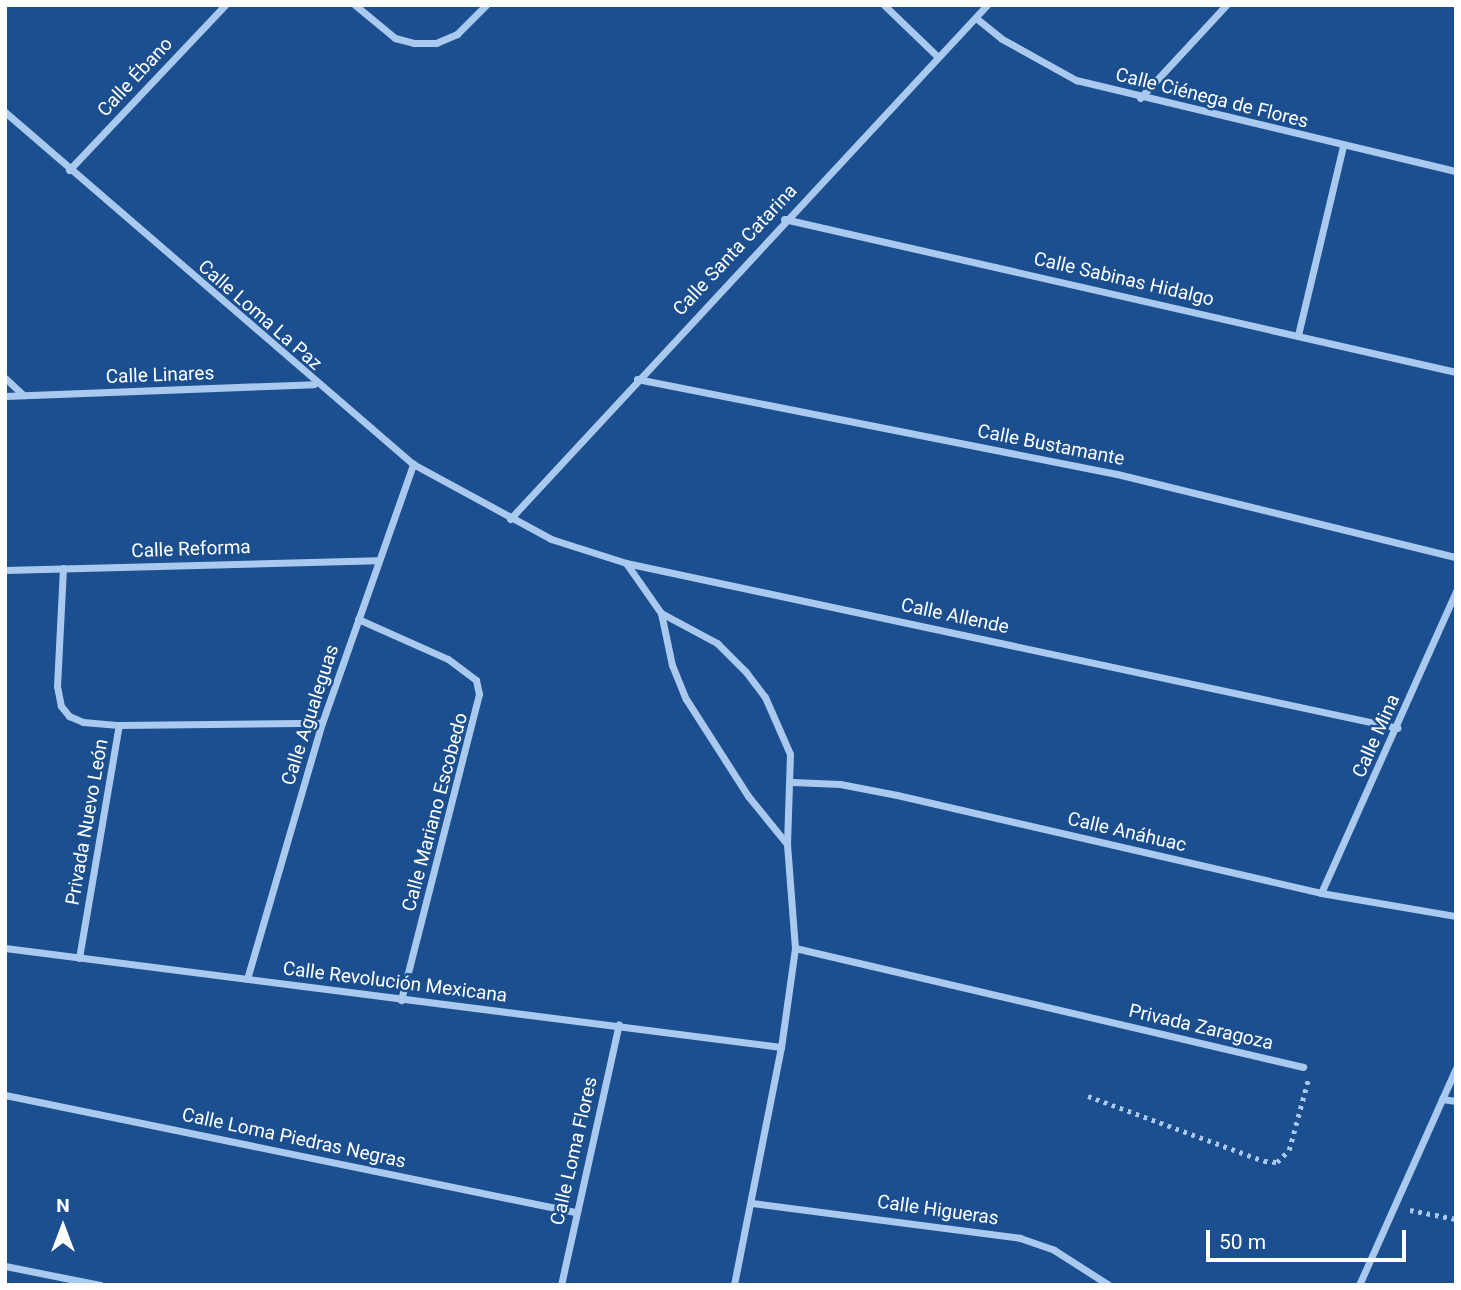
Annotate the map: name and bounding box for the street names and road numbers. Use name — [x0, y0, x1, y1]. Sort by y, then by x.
street label: Calle Ébano — [93, 33, 177, 121]
street label: Calle Ciénega de Flores — [1113, 63, 1311, 133]
street label: Calle Santa Catarina — [668, 180, 802, 320]
street label: Calle Sabinas Hidalgo — [1032, 247, 1216, 311]
street label: Calle Loma La Paz — [193, 255, 327, 375]
street label: Calle Linares — [105, 362, 215, 388]
street label: Calle Bustamante — [976, 420, 1126, 470]
street label: Calle Reforma — [131, 536, 251, 562]
street label: Calle Allende — [899, 593, 1011, 639]
street label: Calle Agualeguas — [277, 642, 343, 788]
street label: Calle Mina — [1348, 691, 1404, 781]
street label: Calle Mariano Escobedo — [397, 710, 473, 914]
street label: Privada Nuevo León — [61, 737, 113, 907]
street label: Calle Anáhuac — [1065, 807, 1189, 857]
street label: Calle Revolución Mexicana — [282, 957, 508, 1007]
street label: Privada Zaragoza — [1127, 999, 1275, 1055]
street label: Calle Loma Flores — [546, 1075, 602, 1227]
street label: Calle Loma Piedras Negras — [180, 1103, 408, 1173]
street label: Calle Higueras — [876, 1190, 1000, 1230]

